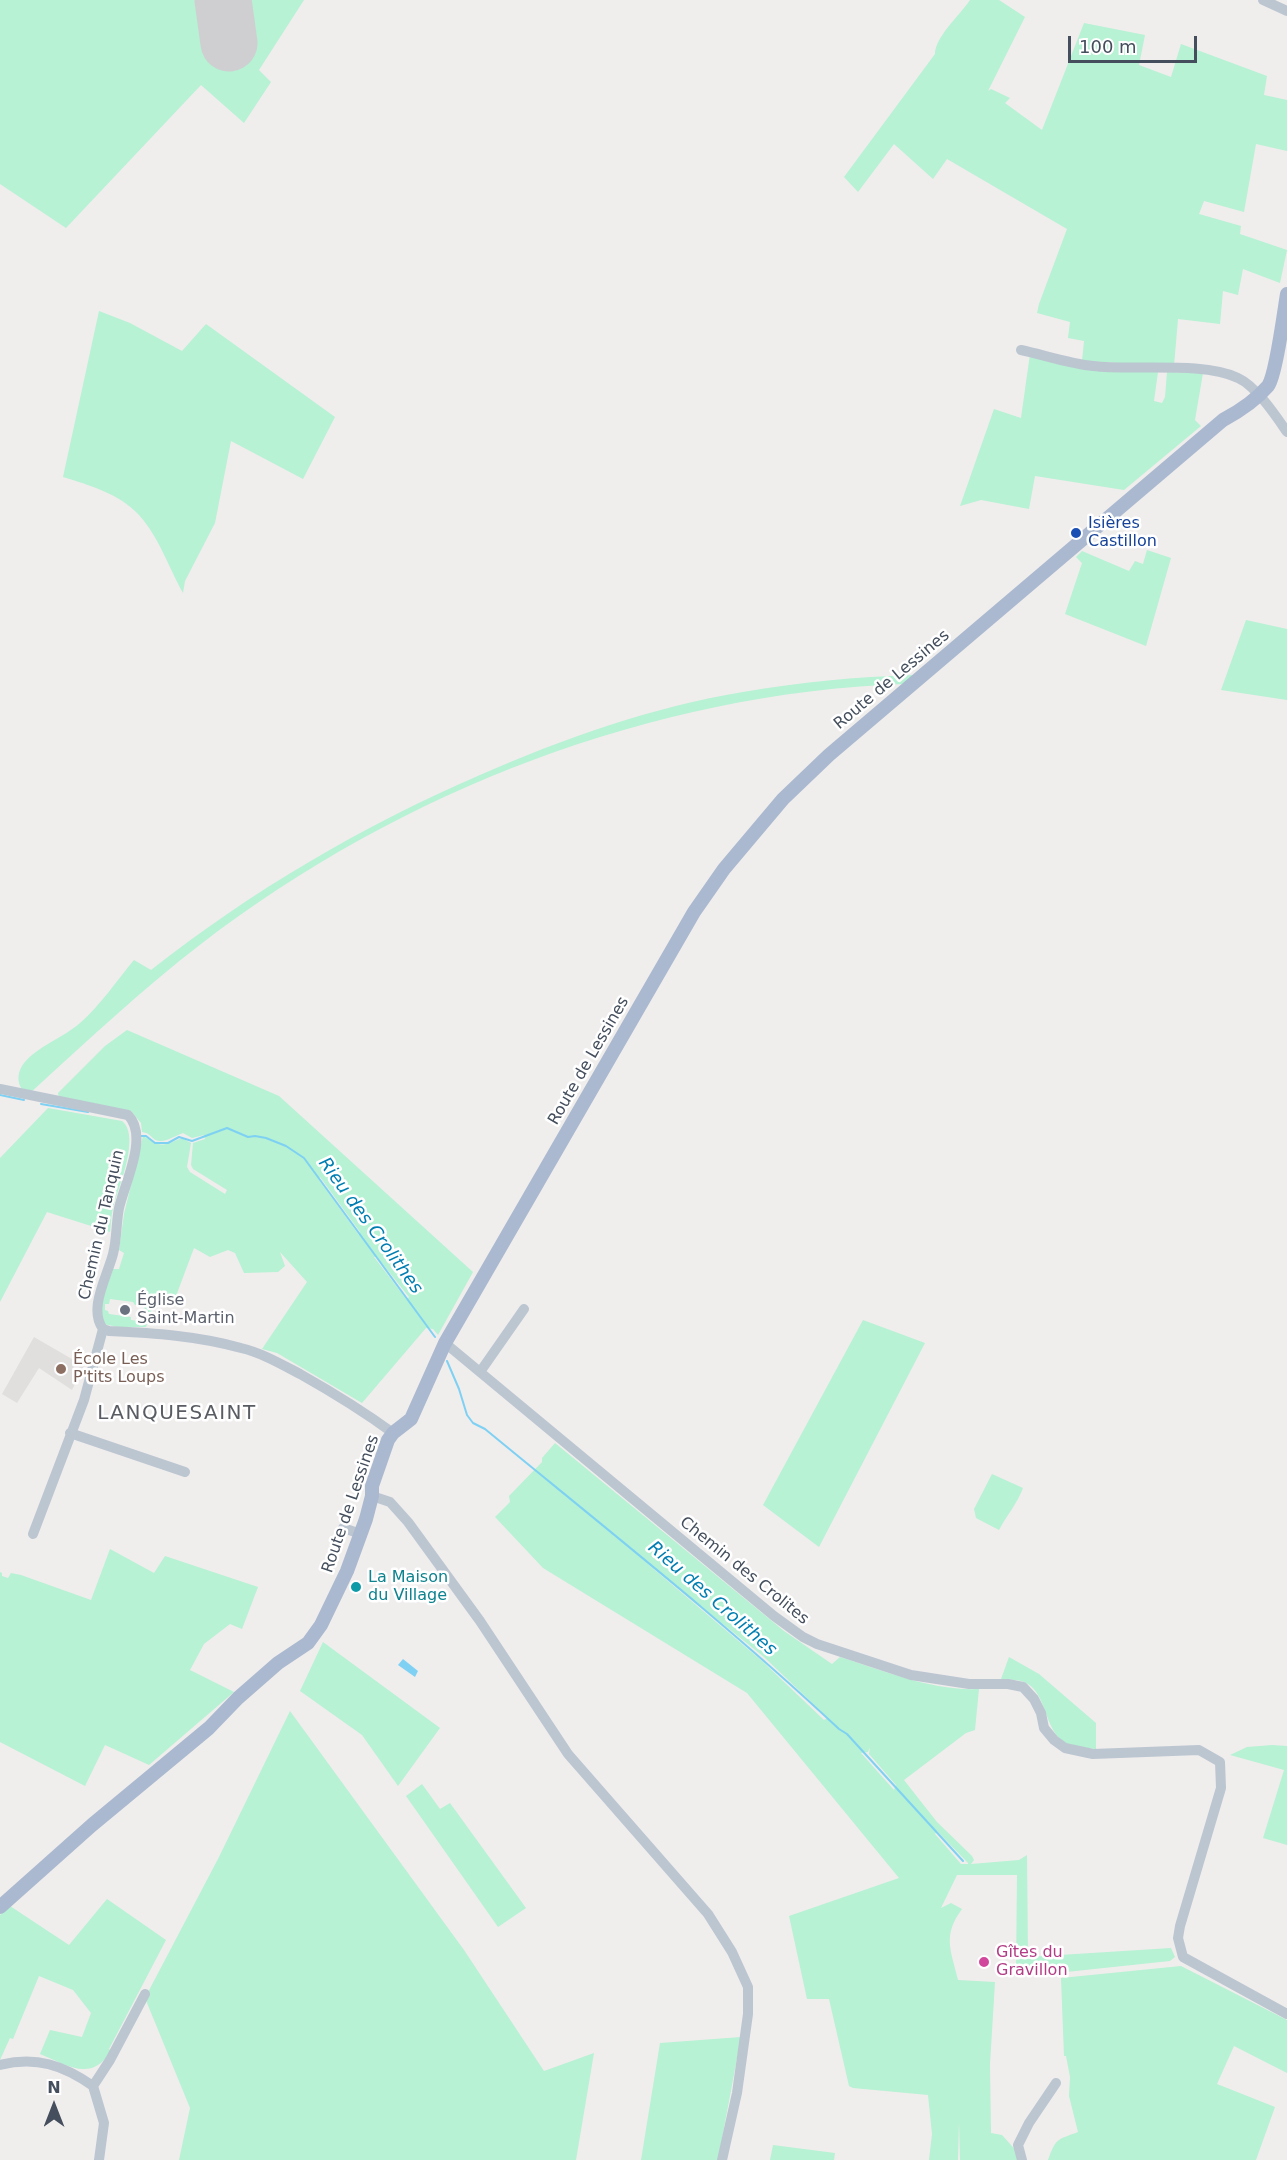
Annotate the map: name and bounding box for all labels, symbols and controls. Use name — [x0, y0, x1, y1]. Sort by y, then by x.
scale bar — [1071, 24, 1200, 62]
text: 100 m — [1079, 36, 1137, 57]
place label: Isières Castillon — [1088, 514, 1157, 552]
marker: Isières Castillon — [1069, 526, 1083, 540]
street label: Route de Lessines — [830, 626, 954, 734]
street label: Route de Lessines — [545, 994, 633, 1128]
street label: Chemin du Tanquin — [75, 1148, 129, 1302]
water label: Rieu des Crolithes — [313, 1154, 427, 1298]
place label: Église Saint-Martin — [137, 1291, 235, 1329]
marker: Église Saint-Martin — [118, 1303, 132, 1317]
place label: École Les P'tits Loups — [73, 1350, 165, 1388]
marker: École Les P'tits Loups — [54, 1362, 68, 1376]
district label: LANQUESAINT — [97, 1402, 257, 1426]
street label: Route de Lessines — [318, 1433, 384, 1575]
street label: Chemin des Crolites — [676, 1513, 812, 1629]
water label: Rieu des Crolithes — [643, 1537, 781, 1661]
place label: La Maison du Village — [368, 1568, 448, 1606]
marker: La Maison du Village — [349, 1580, 363, 1594]
place label: Gîtes du Gravillon — [996, 1943, 1068, 1981]
marker: Gîtes du Gravillon — [977, 1955, 991, 1969]
north arrow — [24, 2076, 84, 2136]
text: N — [47, 2078, 61, 2097]

